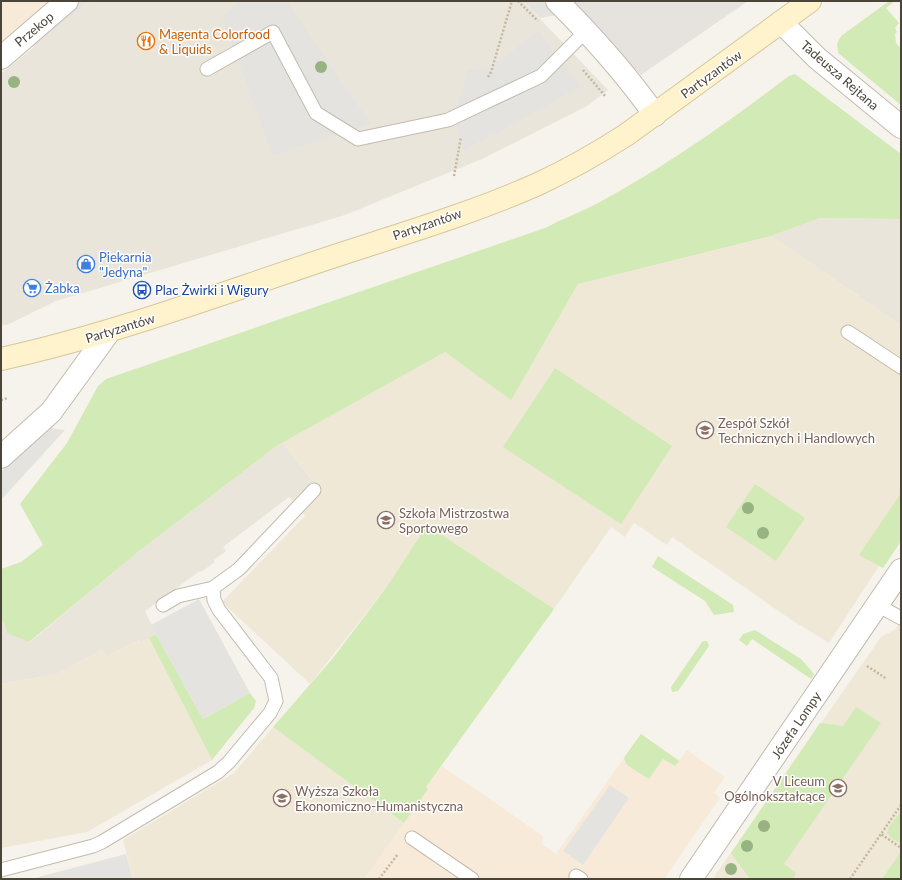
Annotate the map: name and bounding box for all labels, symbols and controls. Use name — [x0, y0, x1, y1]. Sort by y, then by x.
street label: Przekop — [11, 8, 57, 50]
place label: Magenta Colorfood & Liquids — [159, 26, 270, 57]
restaurant icon: Magenta Colorfood & Liquids — [136, 31, 156, 51]
street label: Tadeusza Rejtana — [798, 37, 882, 113]
street label: Partyzantów — [677, 46, 745, 102]
street label: Partyzantów — [390, 205, 464, 243]
place label: Piekarnia "Jedyna" — [99, 249, 151, 280]
shop icon: Piekarnia "Jedyna" — [76, 254, 96, 274]
supermarket icon: Żabka — [22, 278, 42, 298]
place label: Żabka — [45, 280, 80, 296]
bus stop icon: Plac Żwirki i Wigury — [132, 280, 152, 300]
place label: Plac Żwirki i Wigury — [155, 282, 269, 298]
street label: Partyzantów — [83, 310, 157, 346]
place label: Zespół Szkół Technicznych i Handlowych — [718, 415, 875, 446]
school or university icon: Zespół Szkół Technicznych i Handlowych — [695, 420, 715, 440]
place label: Szkoła Mistrzostwa Sportowego — [399, 505, 509, 536]
school or university icon: Szkoła Mistrzostwa Sportowego — [376, 510, 396, 530]
street label: Józefa Lompy — [768, 688, 824, 762]
place label: V Liceum Ogólnokształcące — [724, 773, 825, 804]
school or university icon: V Liceum Ogólnokształcące — [828, 778, 848, 798]
place label: Wyższa Szkoła Ekonomiczno-Humanistyczna — [295, 783, 463, 814]
school or university icon: Wyższa Szkoła Ekonomiczno-Humanistyczna — [272, 788, 292, 808]

